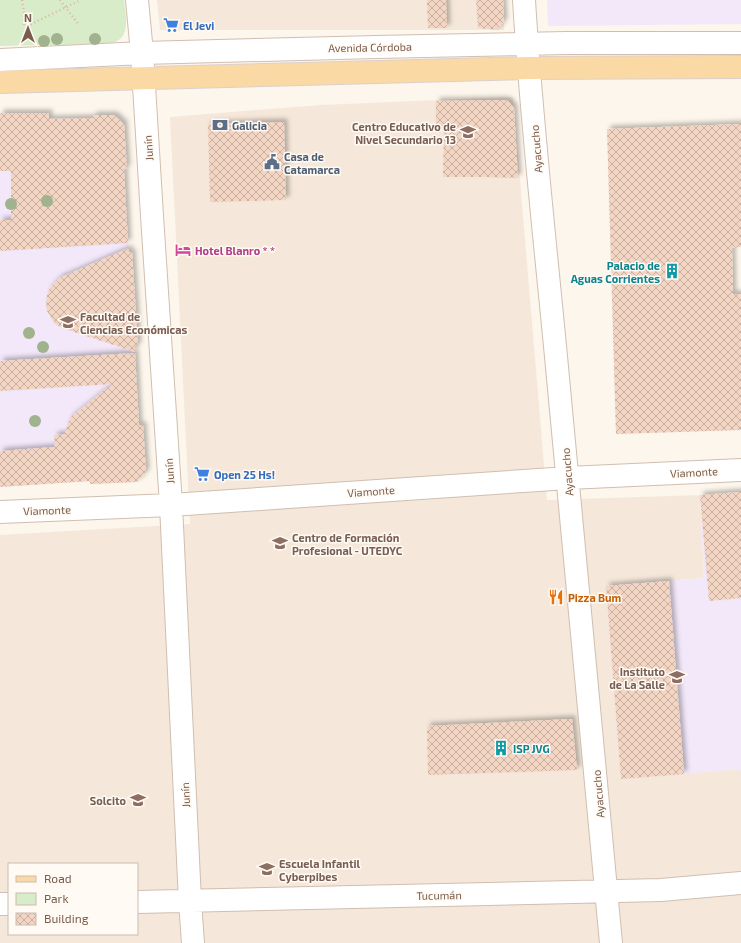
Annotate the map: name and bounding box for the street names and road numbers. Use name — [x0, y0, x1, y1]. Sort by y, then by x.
street label: Avenida Córdoba — [328, 40, 412, 54]
street label: Ayacucho — [527, 124, 545, 174]
street label: Junín — [141, 135, 155, 161]
street label: Ayacucho — [558, 447, 576, 497]
street label: Junín — [162, 458, 176, 484]
street label: Viamonte — [670, 464, 718, 480]
street label: Viamonte — [347, 483, 395, 499]
street label: Viamonte — [23, 503, 71, 517]
street label: Ayacucho — [589, 769, 607, 819]
street label: Junín — [178, 782, 192, 808]
street label: Tucumán — [416, 888, 462, 902]

